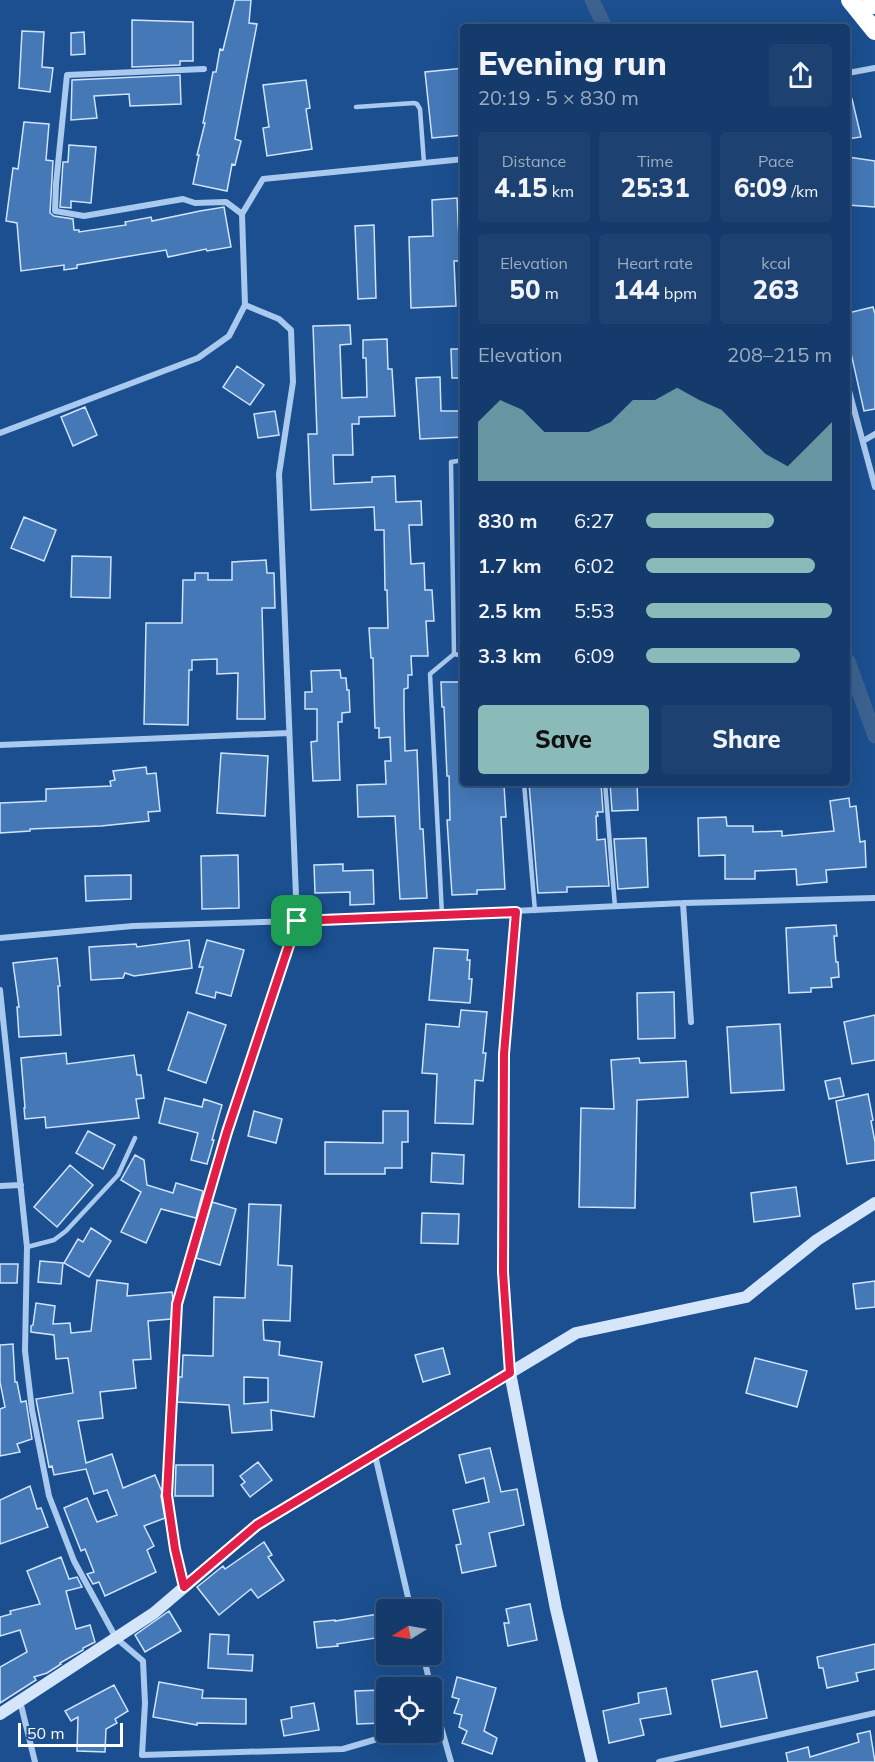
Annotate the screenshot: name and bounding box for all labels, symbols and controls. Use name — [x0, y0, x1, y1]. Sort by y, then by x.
text: Evening run — [478, 42, 667, 83]
button: share — [769, 44, 832, 107]
text: 20:19 · 5 × 830 m — [478, 85, 639, 110]
text: Distance — [502, 151, 566, 171]
text: Time — [637, 151, 673, 171]
text: Pace — [758, 151, 794, 171]
text: 4.15 — [494, 171, 548, 204]
text: 25:31 — [620, 171, 690, 204]
text: 6:09 — [734, 171, 787, 204]
text: km — [548, 181, 574, 201]
text: /km — [787, 181, 818, 201]
text: Elevation — [500, 253, 568, 273]
text: Heart rate — [617, 253, 693, 273]
text: kcal — [761, 253, 791, 273]
text: 50 — [509, 273, 540, 306]
text: 144 — [613, 273, 660, 306]
text: 263 — [753, 273, 799, 306]
text: m — [540, 283, 559, 303]
text: bpm — [660, 283, 697, 303]
text: Elevation — [478, 342, 563, 367]
text: 208–215 m — [727, 342, 832, 367]
text: 830 m — [478, 508, 537, 533]
text: 6:27 — [574, 508, 615, 533]
text: 1.7 km — [478, 553, 541, 578]
text: 6:02 — [574, 553, 615, 578]
text: 2.5 km — [478, 598, 541, 623]
text: 5:53 — [574, 598, 615, 623]
text: 3.3 km — [478, 643, 541, 668]
text: 6:09 — [574, 643, 615, 668]
button: Save — [478, 705, 649, 774]
button: Share — [661, 705, 832, 774]
pin — [271, 895, 322, 946]
icon: arrive — [280, 904, 313, 937]
north arrow — [376, 1599, 442, 1665]
map controls — [376, 1599, 442, 1743]
button: locate — [376, 1677, 442, 1743]
scale bar — [18, 1720, 123, 1748]
text: 50 m — [27, 1723, 64, 1743]

